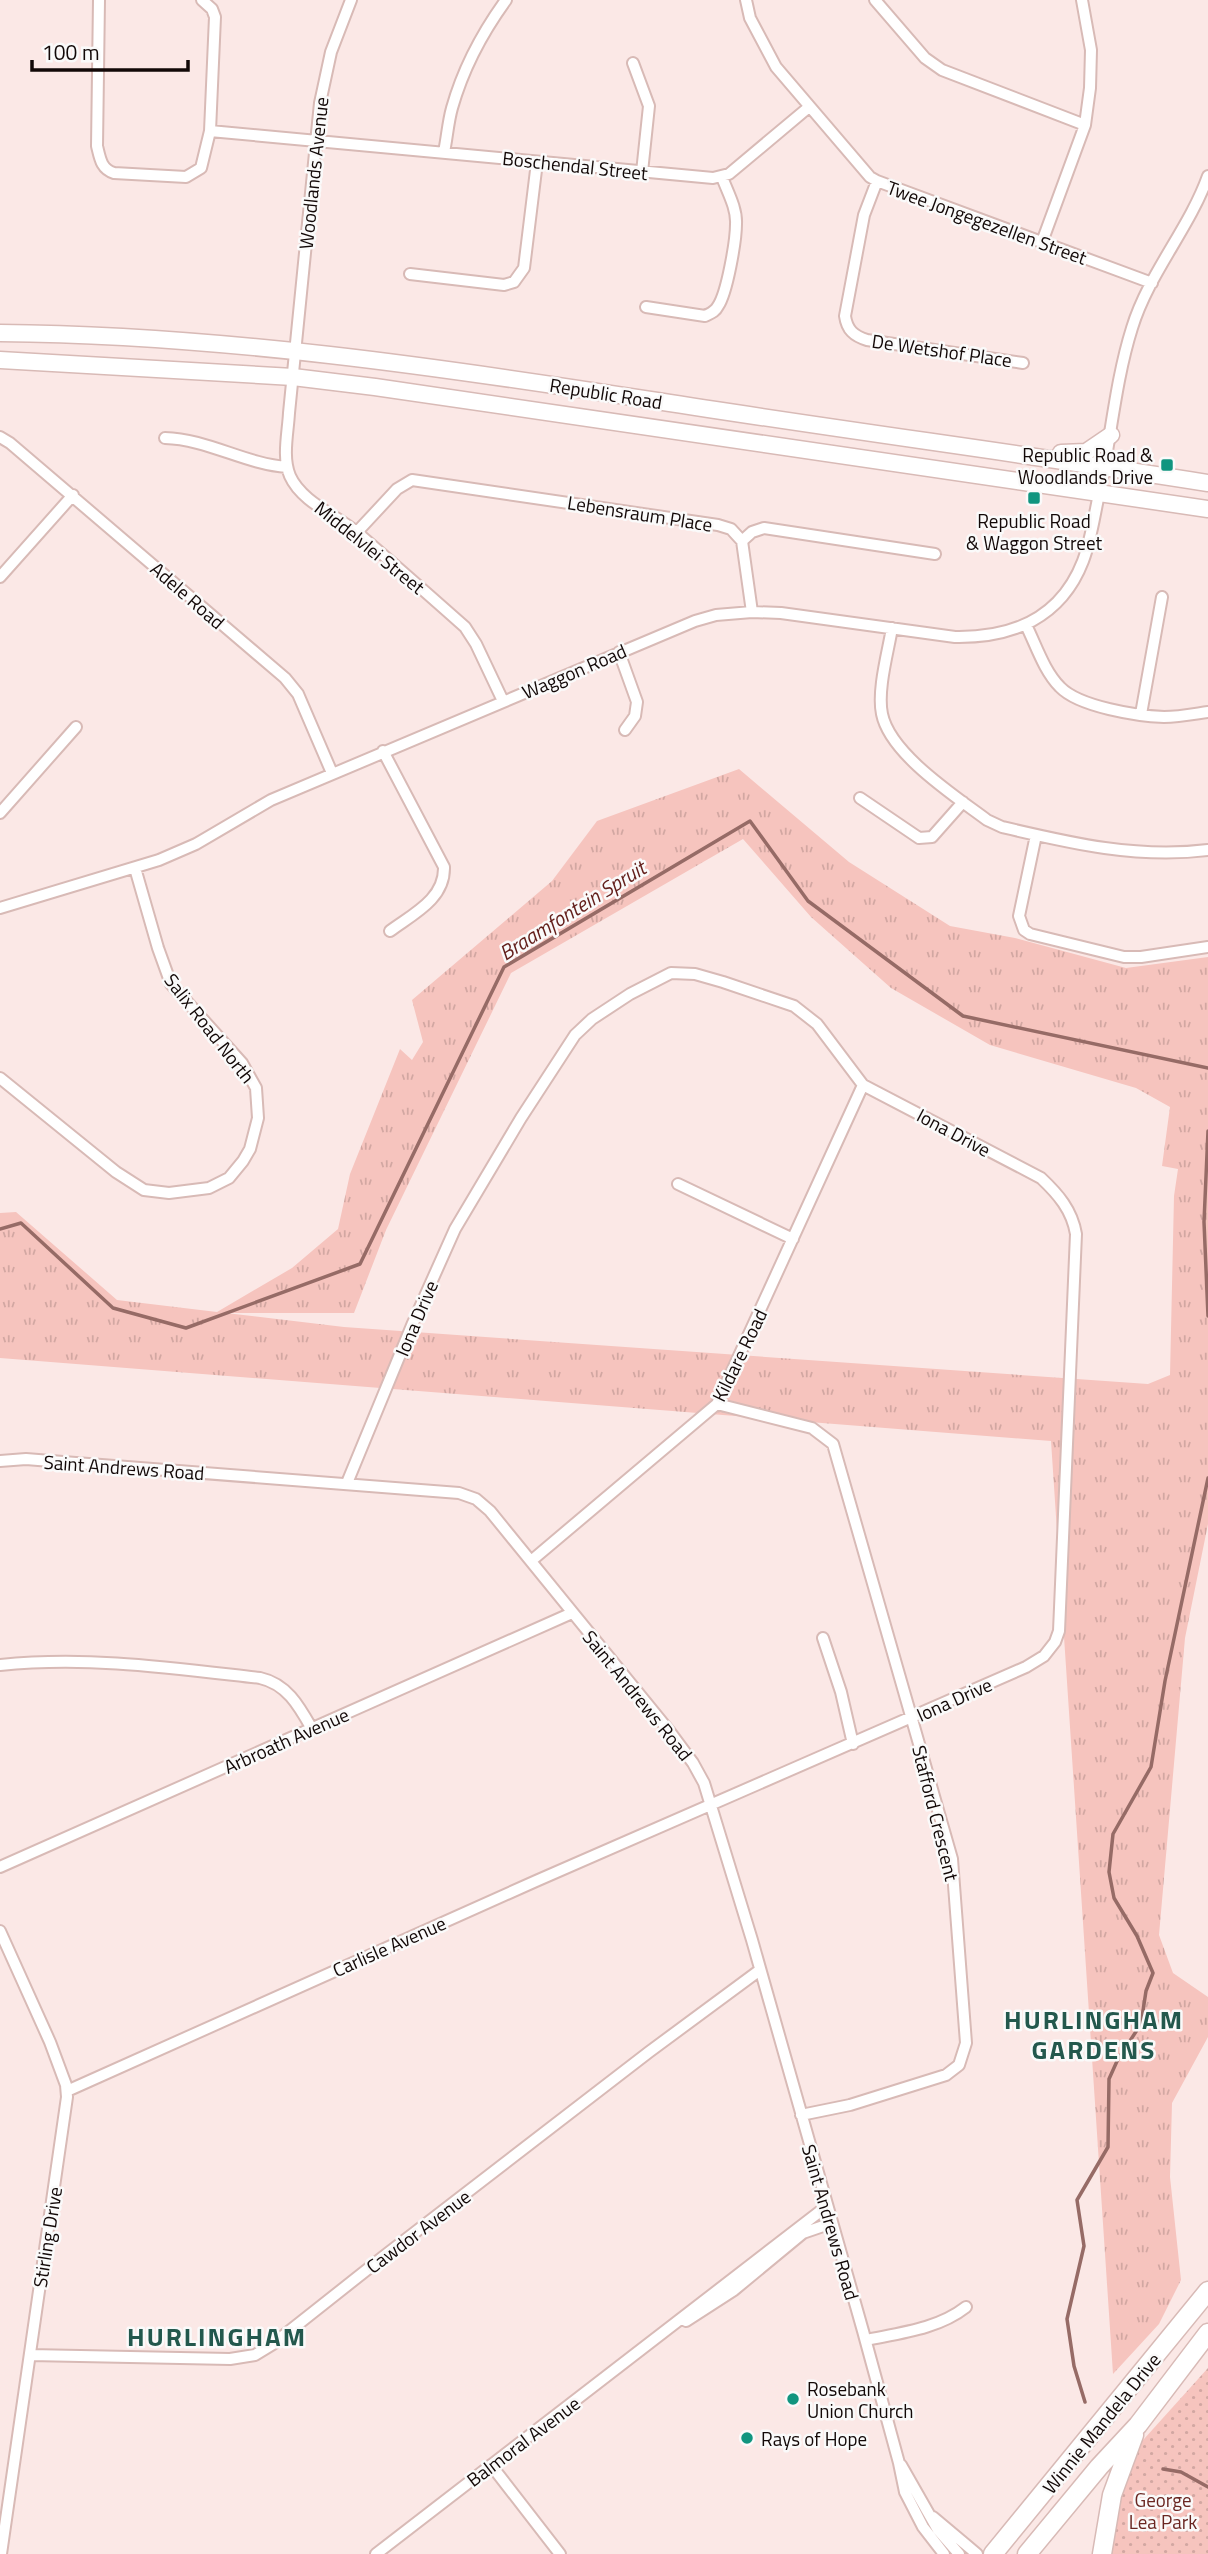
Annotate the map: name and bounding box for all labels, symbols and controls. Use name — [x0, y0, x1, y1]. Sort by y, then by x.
scale bar — [32, 28, 187, 72]
text: 100 m — [42, 36, 99, 68]
street label: Woodlands Avenue — [291, 95, 335, 251]
street label: Boschendal Street — [501, 143, 649, 187]
street label: Twee Jongegezellen Street — [883, 172, 1091, 272]
street label: De Wetshof Place — [870, 326, 1014, 374]
street label: Republic Road — [548, 370, 664, 416]
place label: Republic Road & Woodlands Drive — [1018, 440, 1153, 491]
marker: Republic Road & Woodlands Drive — [1159, 457, 1175, 473]
street label: Lebensraum Place — [565, 487, 715, 539]
marker: Republic Road & Waggon Street — [1026, 490, 1042, 506]
street label: Middelvlei Street — [309, 493, 432, 601]
place label: Republic Road & Waggon Street — [966, 506, 1102, 557]
street label: Adele Road — [144, 554, 232, 636]
street label: Waggon Road — [517, 636, 631, 706]
water label: Braamfontein Spruit — [492, 851, 654, 968]
street label: Salix Road North — [158, 967, 262, 1089]
street label: Iona Drive — [912, 1100, 996, 1164]
street label: Iona Drive — [387, 1275, 445, 1361]
street label: Kildare Road — [704, 1304, 774, 1406]
street label: Saint Andrews Road — [43, 1447, 205, 1487]
street label: Saint Andrews Road — [576, 1623, 700, 1767]
street label: Iona Drive — [912, 1669, 996, 1729]
street label: Arbroath Avenue — [219, 1699, 353, 1781]
street label: Stafford Crescent — [905, 1742, 967, 1884]
street label: Carlisle Avenue — [328, 1908, 450, 1984]
district label: HURLINGHAM GARDENS — [1004, 2000, 1184, 2069]
street label: Saint Andrews Road — [795, 2141, 867, 2303]
street label: Cawdor Avenue — [360, 2182, 476, 2280]
street label: Stirling Drive — [25, 2184, 69, 2290]
district label: HURLINGHAM — [127, 2317, 307, 2356]
street label: Winnie Mandela Drive — [1035, 2346, 1167, 2500]
place label: Rosebank Union Church — [807, 2374, 914, 2425]
street label: Balmoral Avenue — [460, 2389, 586, 2493]
marker: Rosebank Union Church — [785, 2391, 801, 2407]
place label: Rays of Hope — [761, 2424, 867, 2453]
marker: Rays of Hope — [739, 2430, 755, 2446]
park label: George Lea Park — [1129, 2485, 1197, 2536]

